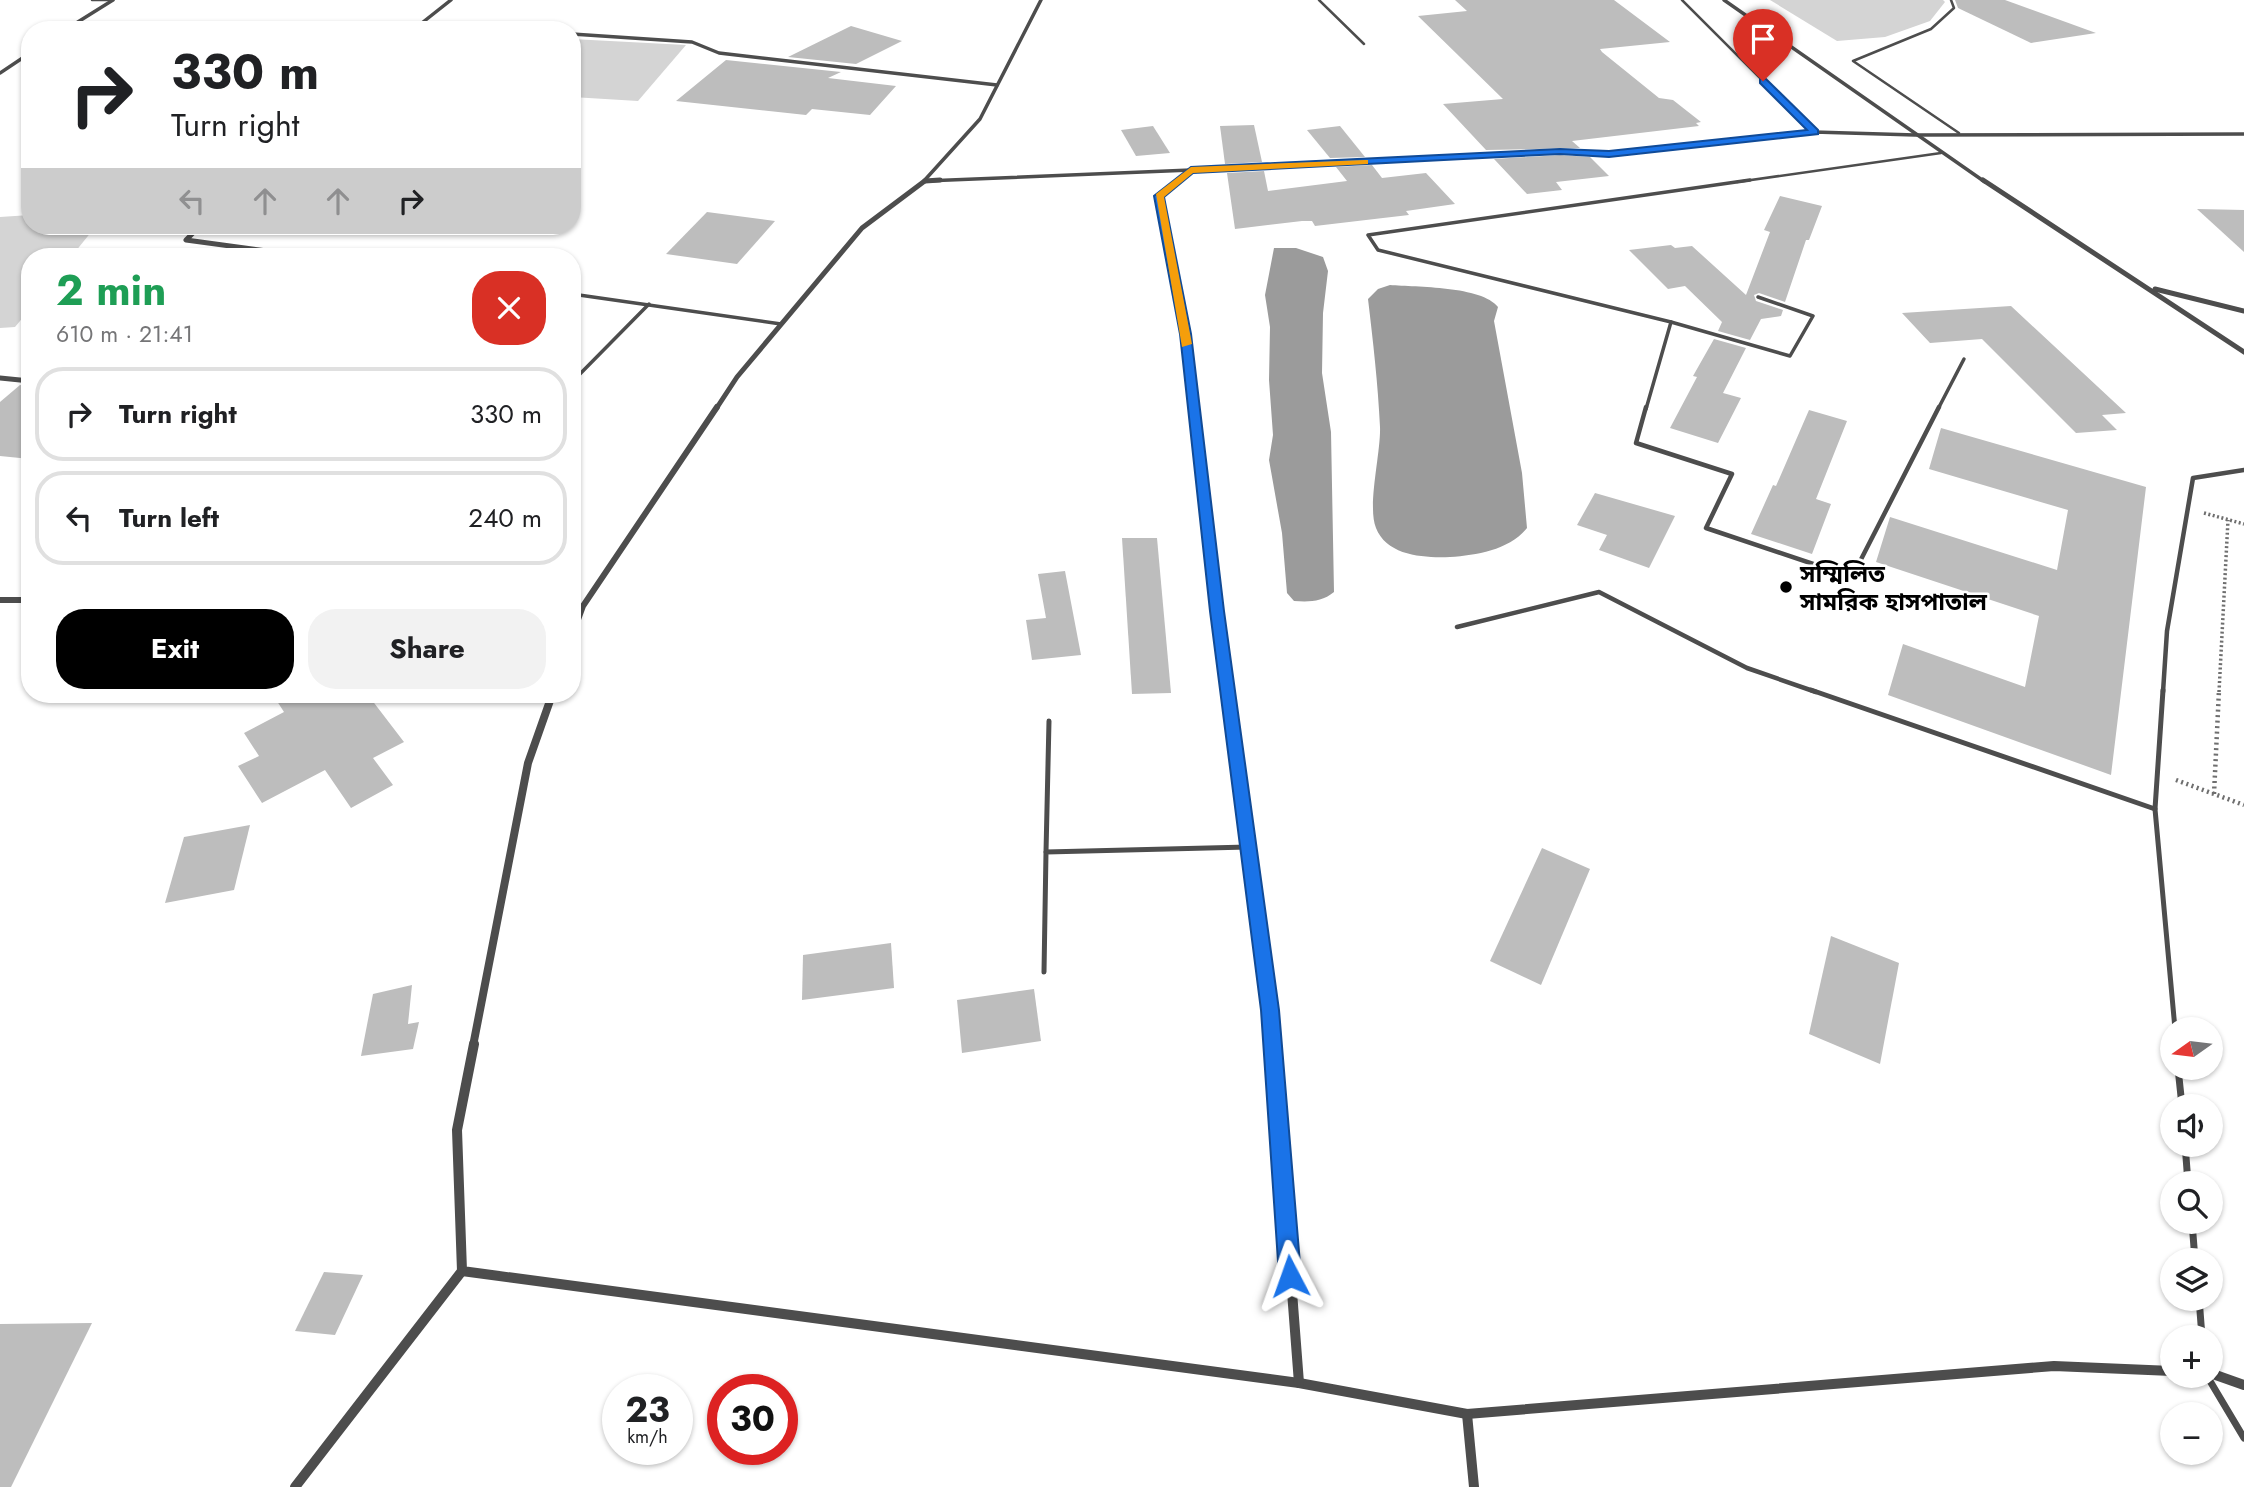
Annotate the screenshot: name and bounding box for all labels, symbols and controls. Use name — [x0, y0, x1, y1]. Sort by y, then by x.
pin — [1733, 9, 1793, 81]
icon: arrive — [1744, 20, 1782, 58]
text: 330 m — [171, 37, 319, 107]
icon: right — [56, 49, 147, 140]
text: Turn right — [171, 102, 300, 148]
icon: left — [173, 182, 211, 220]
icon: ahead — [246, 182, 284, 220]
icon: ahead — [319, 182, 357, 220]
icon: right — [392, 182, 430, 220]
text: 2 min — [56, 260, 166, 321]
button: close — [472, 271, 546, 345]
text: 610 m · 21:41 — [56, 317, 193, 351]
icon: right — [60, 395, 98, 433]
text: Turn right — [119, 395, 237, 433]
text: 330 m — [470, 395, 542, 433]
icon: left — [60, 499, 98, 537]
text: Turn left — [119, 499, 219, 537]
text: 240 m — [468, 499, 542, 537]
place label: সম্মিলিত সামরিক হাসপাতাল — [1799, 556, 1988, 619]
marker: সম্মিলিত সামরিক হাসপাতাল — [1778, 579, 1794, 595]
button: Exit — [56, 609, 294, 689]
button: Share — [308, 609, 546, 689]
north arrow — [2160, 1017, 2222, 1080]
map controls — [2160, 1017, 2223, 1465]
button: sound — [2160, 1094, 2223, 1157]
button: search — [2160, 1171, 2223, 1234]
position arrow — [1253, 1239, 1327, 1313]
button: layers — [2160, 1248, 2223, 1311]
button: + — [2160, 1325, 2223, 1388]
speed limit sign: 30 — [707, 1374, 798, 1465]
text: 23 — [625, 1385, 670, 1435]
button: − — [2160, 1402, 2223, 1465]
text: km/h — [627, 1424, 668, 1450]

